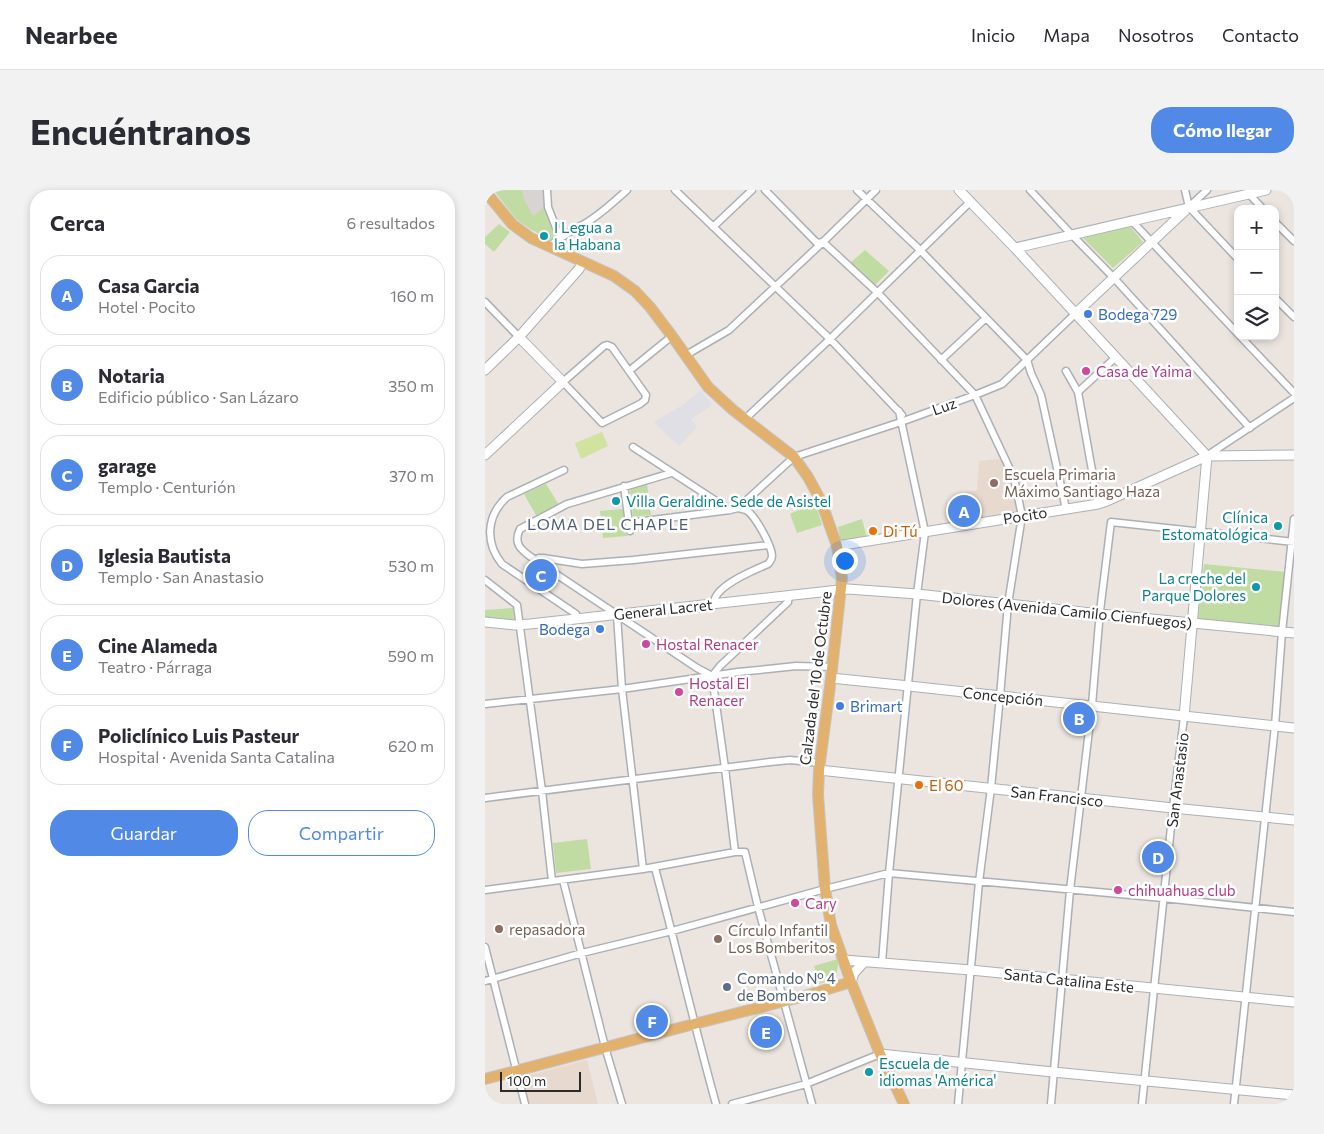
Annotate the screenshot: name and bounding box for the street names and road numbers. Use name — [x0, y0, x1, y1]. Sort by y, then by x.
street label: Luz — [929, 393, 959, 419]
street label: Pocito — [1002, 503, 1048, 527]
street label: Dolores (Avenida Camilo Cienfuegos) — [941, 588, 1193, 632]
street label: Calzada del 10 de Octubre — [795, 590, 835, 766]
street label: General Lacret — [613, 595, 713, 623]
street label: Concepción — [962, 683, 1044, 709]
street label: San Anastasio — [1162, 732, 1192, 828]
street label: San Francisco — [1010, 782, 1104, 810]
street label: Santa Catalina Este — [1003, 964, 1135, 996]

